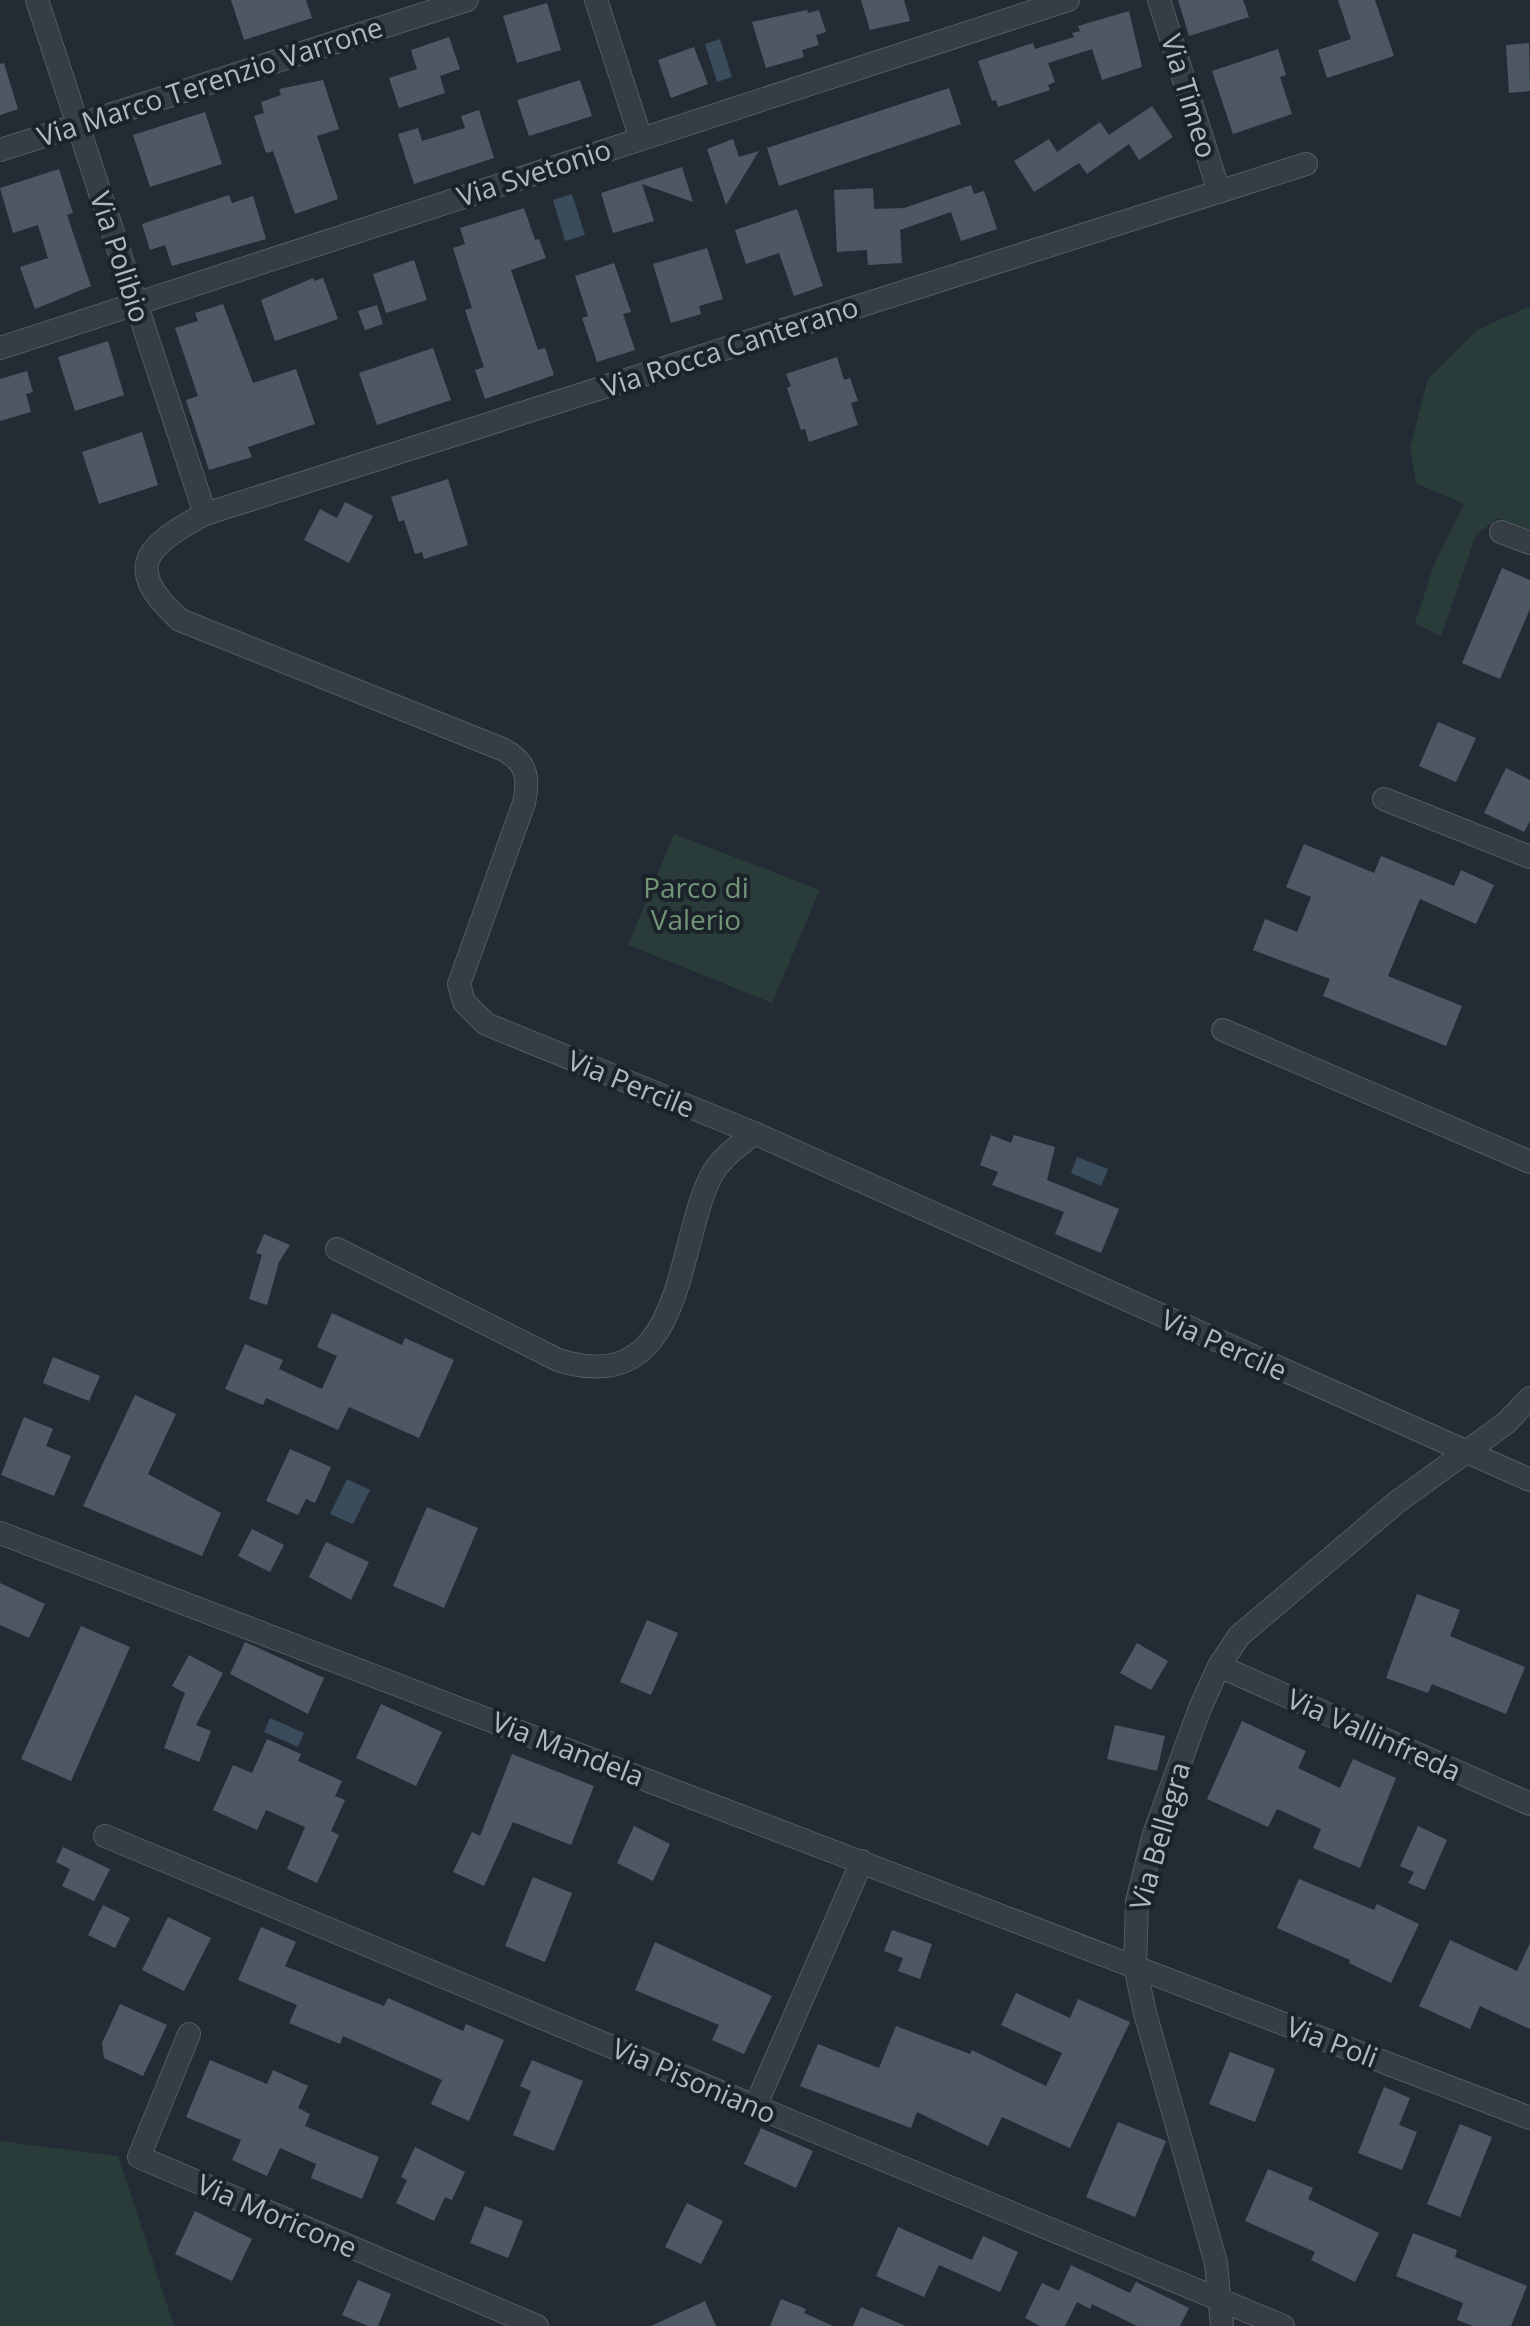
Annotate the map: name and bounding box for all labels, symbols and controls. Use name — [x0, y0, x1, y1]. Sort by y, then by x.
street label: Via Marco Terenzio Varrone — [32, 7, 387, 155]
street label: Via Timeo — [1153, 29, 1227, 162]
street label: Via Svetonio — [452, 129, 615, 215]
street label: Via Polibio — [82, 186, 160, 327]
street label: Via Rocca Canterano — [597, 287, 863, 405]
park label: Parco di Valerio — [643, 868, 749, 938]
street label: Via Percile — [562, 1040, 701, 1126]
street label: Via Percile — [1156, 1300, 1293, 1389]
street label: Via Vallinfreda — [1281, 1679, 1467, 1789]
street label: Via Mandela — [487, 1702, 650, 1794]
street label: Via Bellegra — [1120, 1757, 1198, 1914]
street label: Via Poli — [1281, 2006, 1383, 2076]
street label: Via Pisoniano — [607, 2028, 782, 2132]
street label: Via Moricone — [192, 2164, 363, 2266]

